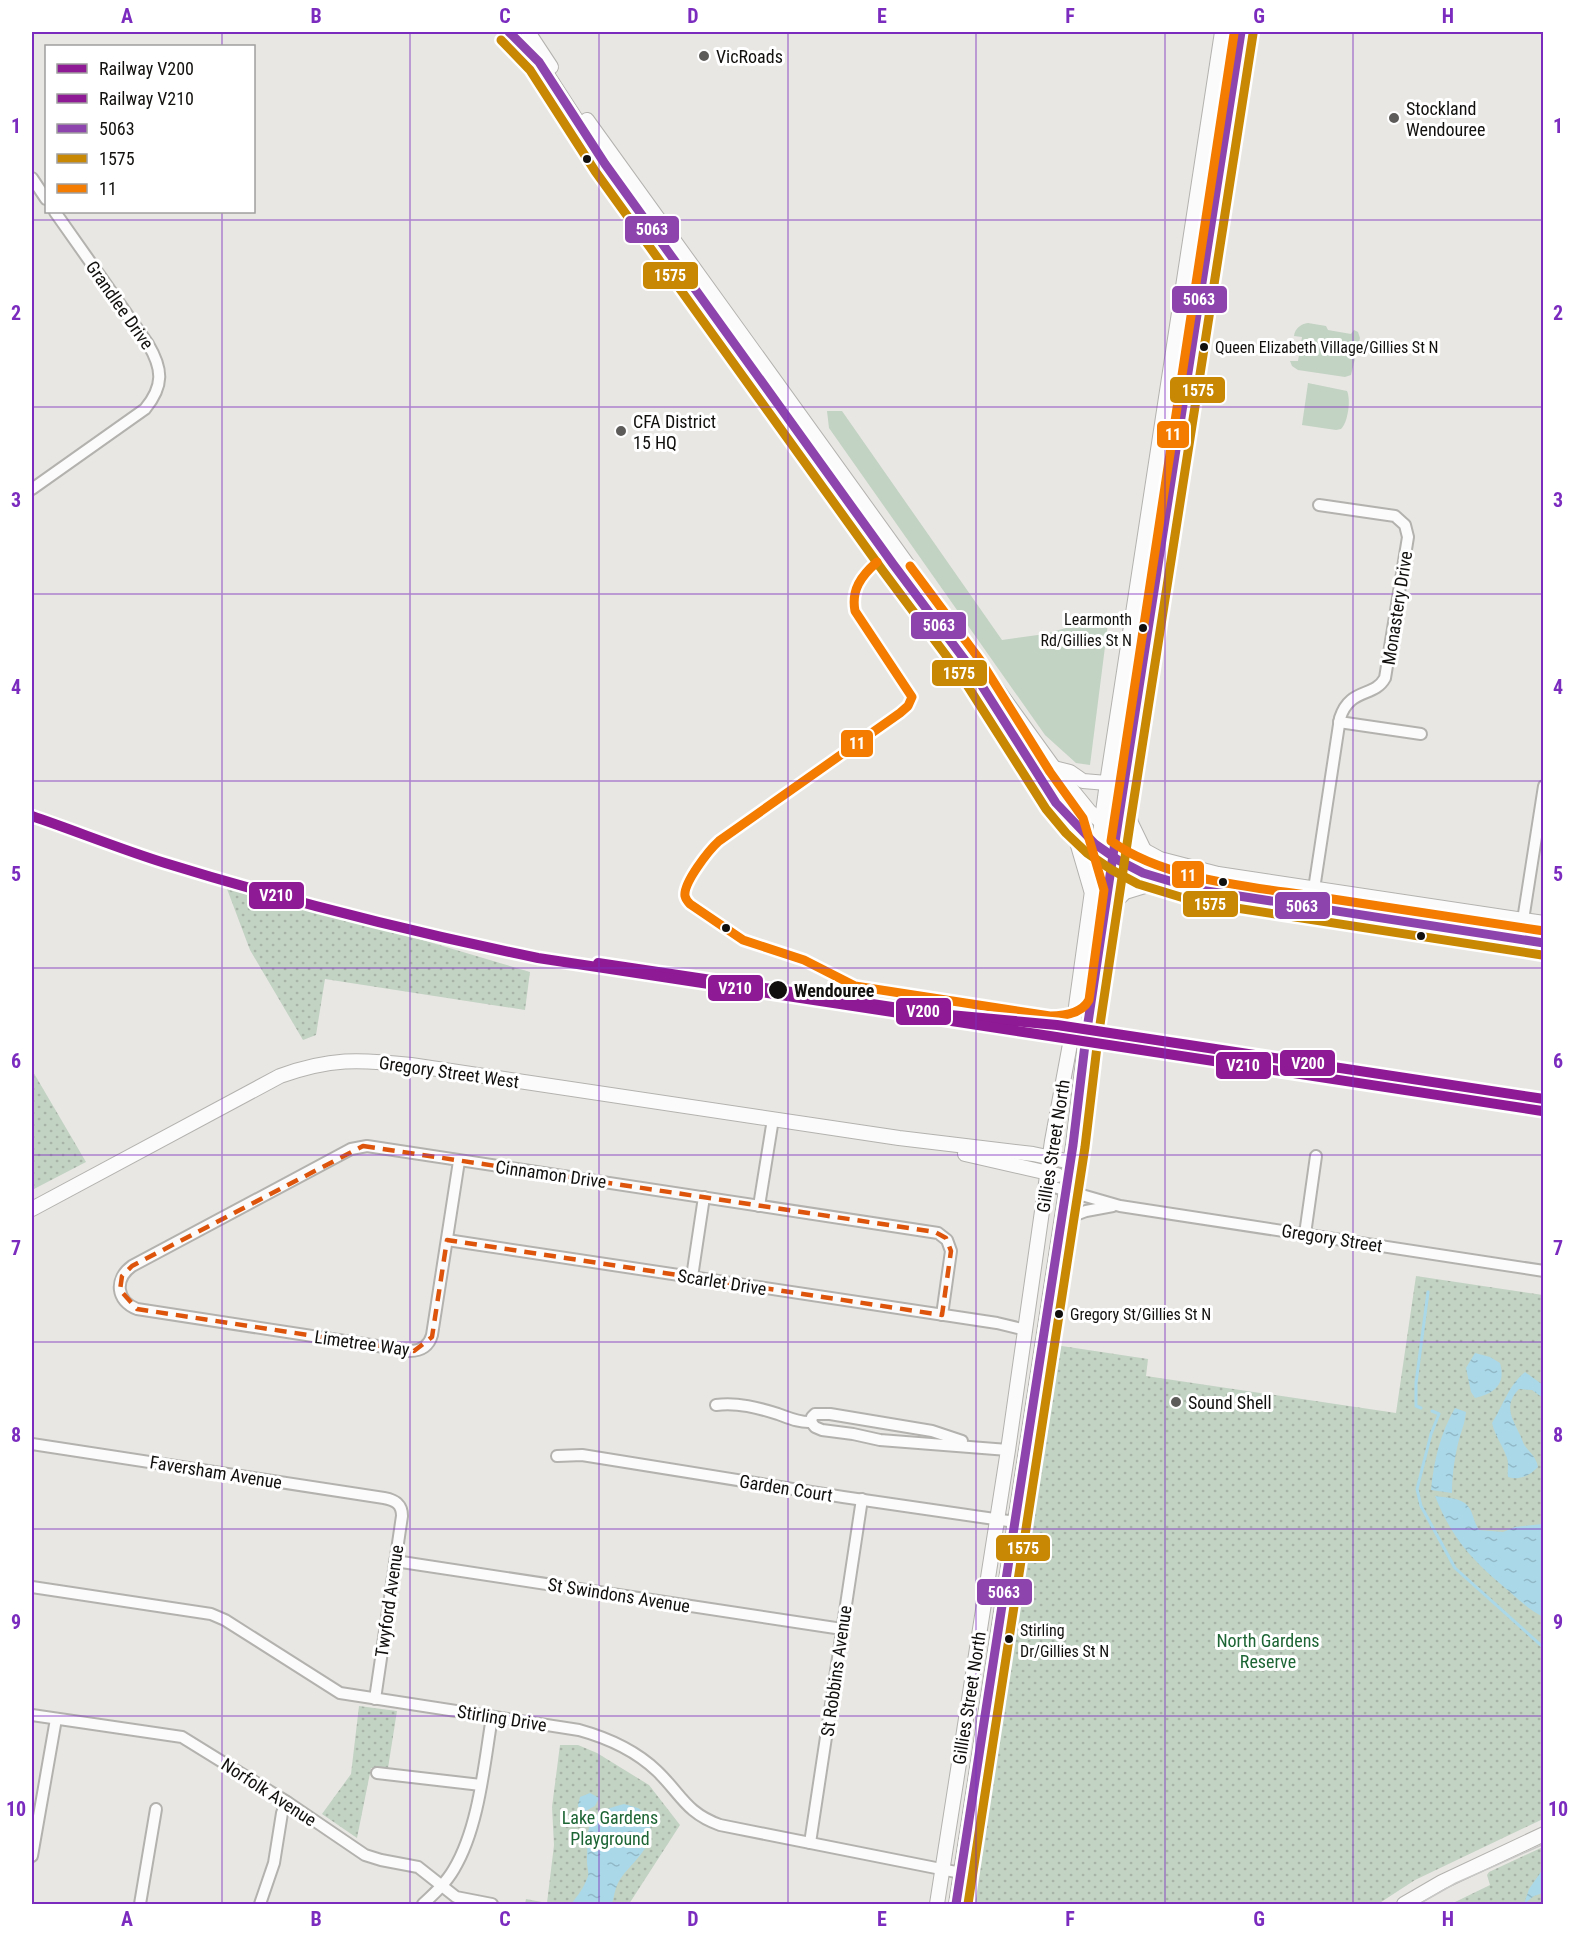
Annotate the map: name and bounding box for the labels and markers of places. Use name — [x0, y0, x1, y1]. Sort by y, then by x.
place label: VicRoads — [716, 46, 783, 67]
marker: VicRoads — [697, 49, 711, 63]
place label: Stockland Wendouree — [1406, 98, 1485, 140]
marker: Stockland Wendouree — [1387, 111, 1401, 125]
unlabelled marker — [581, 153, 593, 165]
place label: Queen Elizabeth Village/Gillies St N — [1215, 338, 1438, 357]
marker: Queen Elizabeth Village/Gillies St N — [1198, 341, 1210, 353]
place label: CFA District 15 HQ — [633, 411, 716, 453]
marker: CFA District 15 HQ — [614, 424, 628, 438]
place label: Learmonth Rd/Gillies St N — [1040, 610, 1132, 650]
marker: Learmonth Rd/Gillies St N — [1137, 622, 1149, 634]
unlabelled marker — [1217, 876, 1229, 888]
unlabelled marker — [720, 922, 732, 934]
unlabelled marker — [1415, 930, 1427, 942]
marker: Wendouree — [767, 979, 789, 1001]
place label: Wendouree — [794, 980, 875, 1001]
place label: Gregory St/Gillies St N — [1070, 1305, 1211, 1324]
marker: Gregory St/Gillies St N — [1053, 1308, 1065, 1320]
place label: Sound Shell — [1188, 1392, 1272, 1413]
marker: Sound Shell — [1169, 1395, 1183, 1409]
place label: Stirling Dr/Gillies St N — [1020, 1621, 1109, 1661]
marker: Stirling Dr/Gillies St N — [1003, 1633, 1015, 1645]

